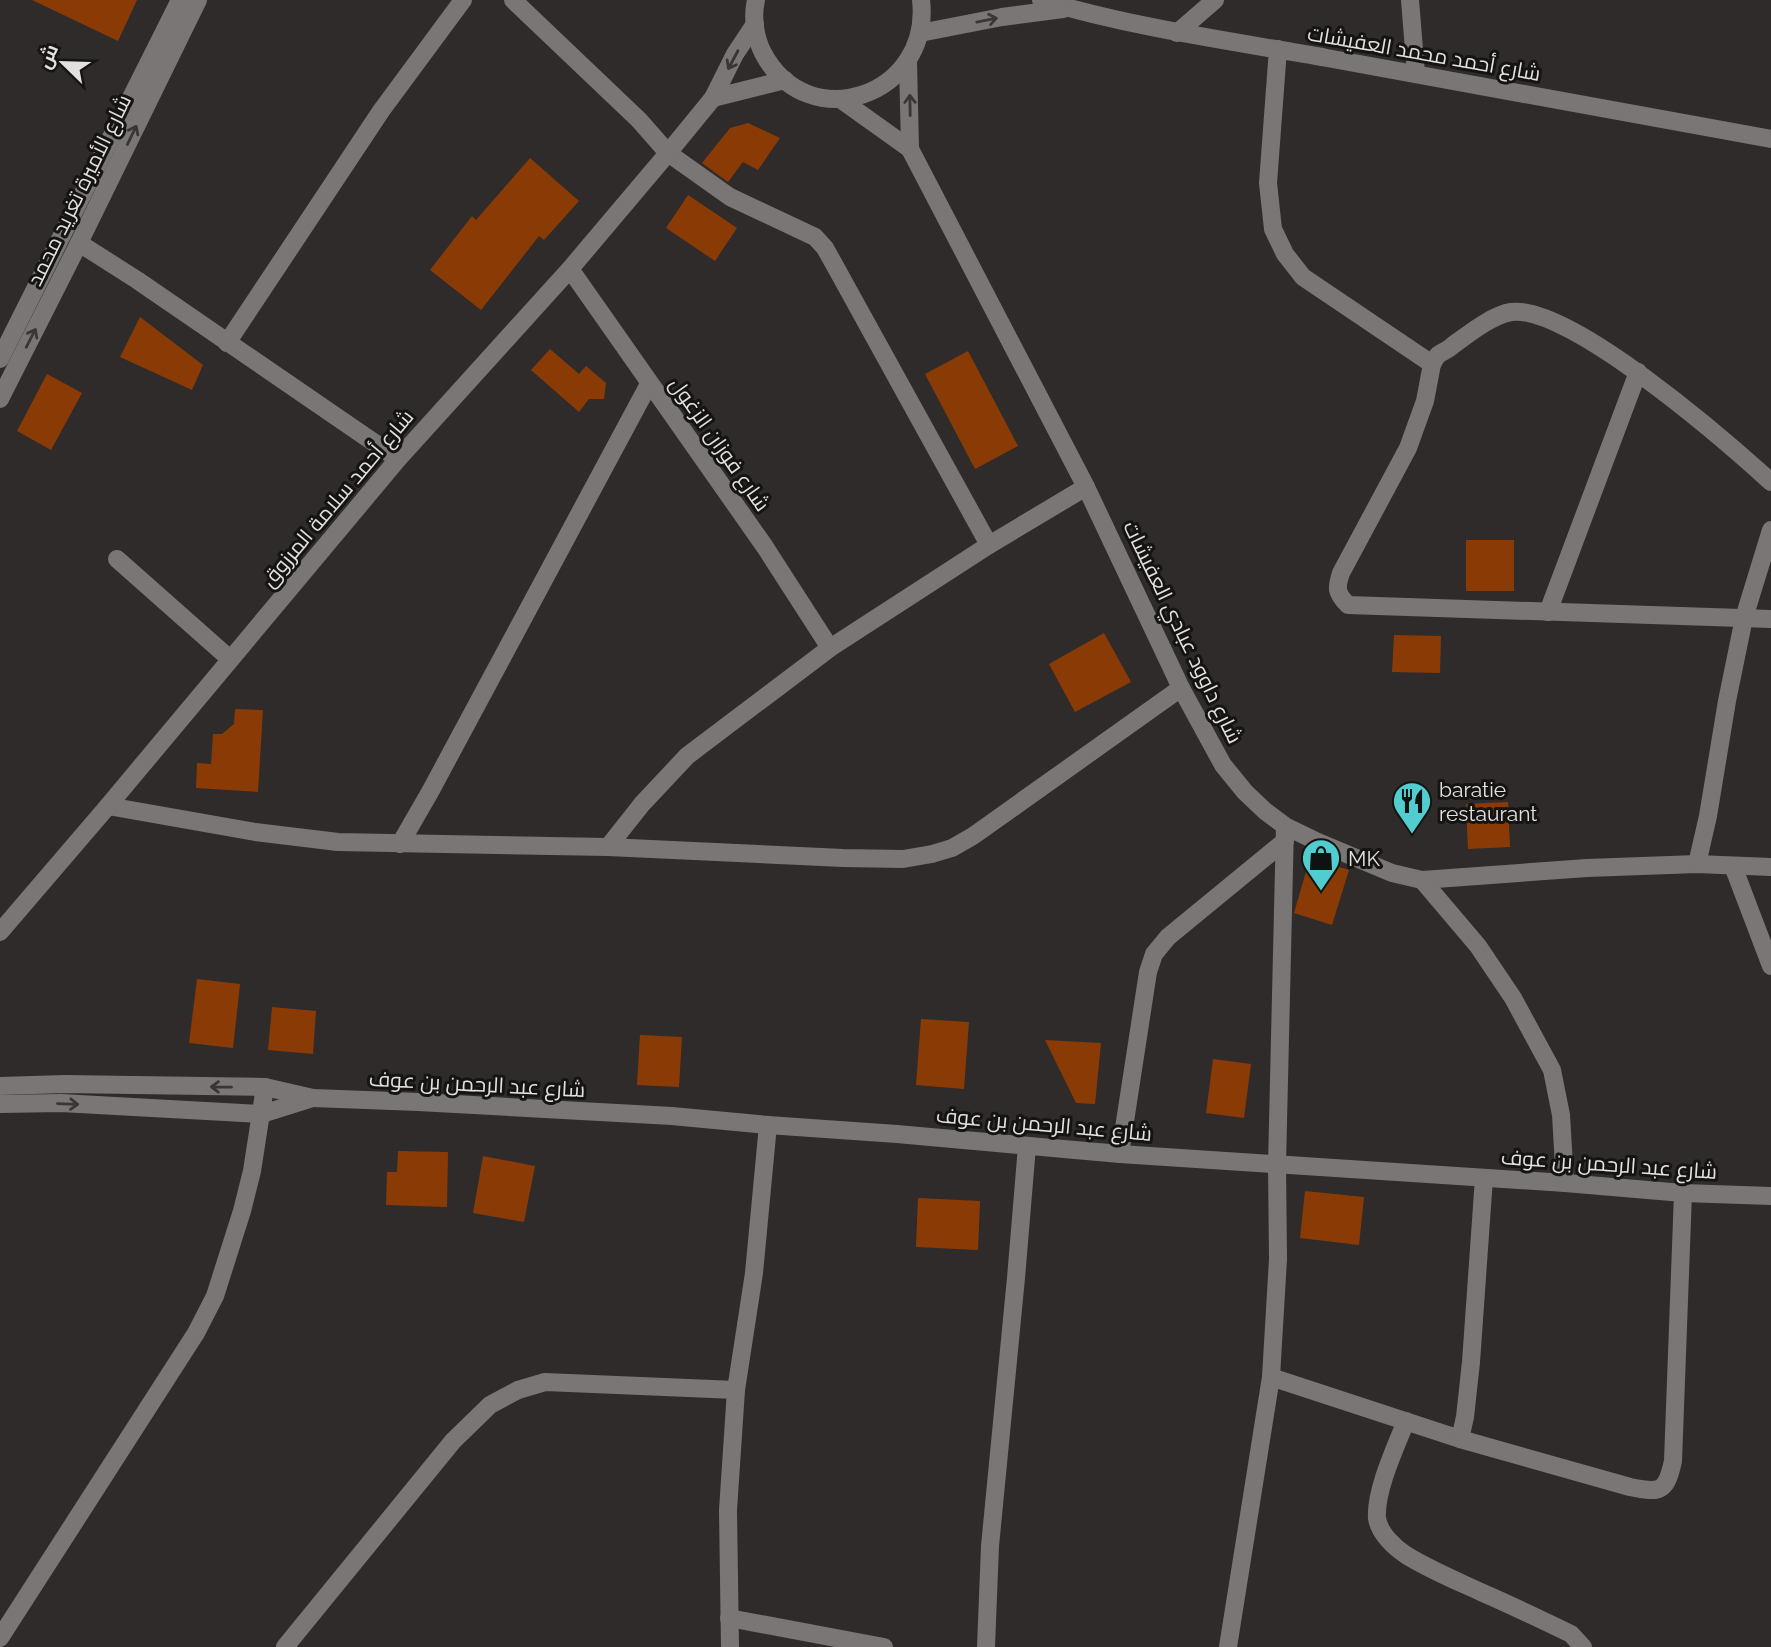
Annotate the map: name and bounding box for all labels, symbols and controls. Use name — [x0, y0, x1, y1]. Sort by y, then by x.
one-way arrow — [975, 12, 998, 26]
street label: شارع أحمد محمد العفيشات — [1305, 20, 1542, 88]
north arrow — [28, 28, 98, 98]
text: ش — [32, 41, 63, 72]
one-way arrow — [725, 49, 739, 70]
street label: شارع الأميرة تغريد محمد — [22, 90, 138, 290]
one-way arrow — [903, 94, 917, 117]
one-way arrow — [125, 125, 139, 146]
one-way arrow — [24, 329, 38, 349]
street label: شارع فوزان الزغول — [663, 372, 775, 517]
street label: شارع أحمد سلامة المرزوق — [256, 404, 420, 593]
street label: شارع داوود عبادي العفيشات — [1115, 517, 1248, 749]
place label: baratie restaurant — [1439, 777, 1537, 826]
restaurant icon: baratie restaurant — [1391, 780, 1433, 835]
shop icon: MK — [1300, 837, 1342, 892]
place label: MK — [1348, 846, 1380, 871]
street label: شارع عبد الرحمن بن عوف — [368, 1066, 586, 1104]
one-way arrow — [210, 1080, 233, 1094]
one-way arrow — [56, 1097, 79, 1111]
street label: شارع عبد الرحمن بن عوف — [935, 1102, 1153, 1148]
street label: شارع عبد الرحمن بن عوف — [1500, 1144, 1718, 1186]

